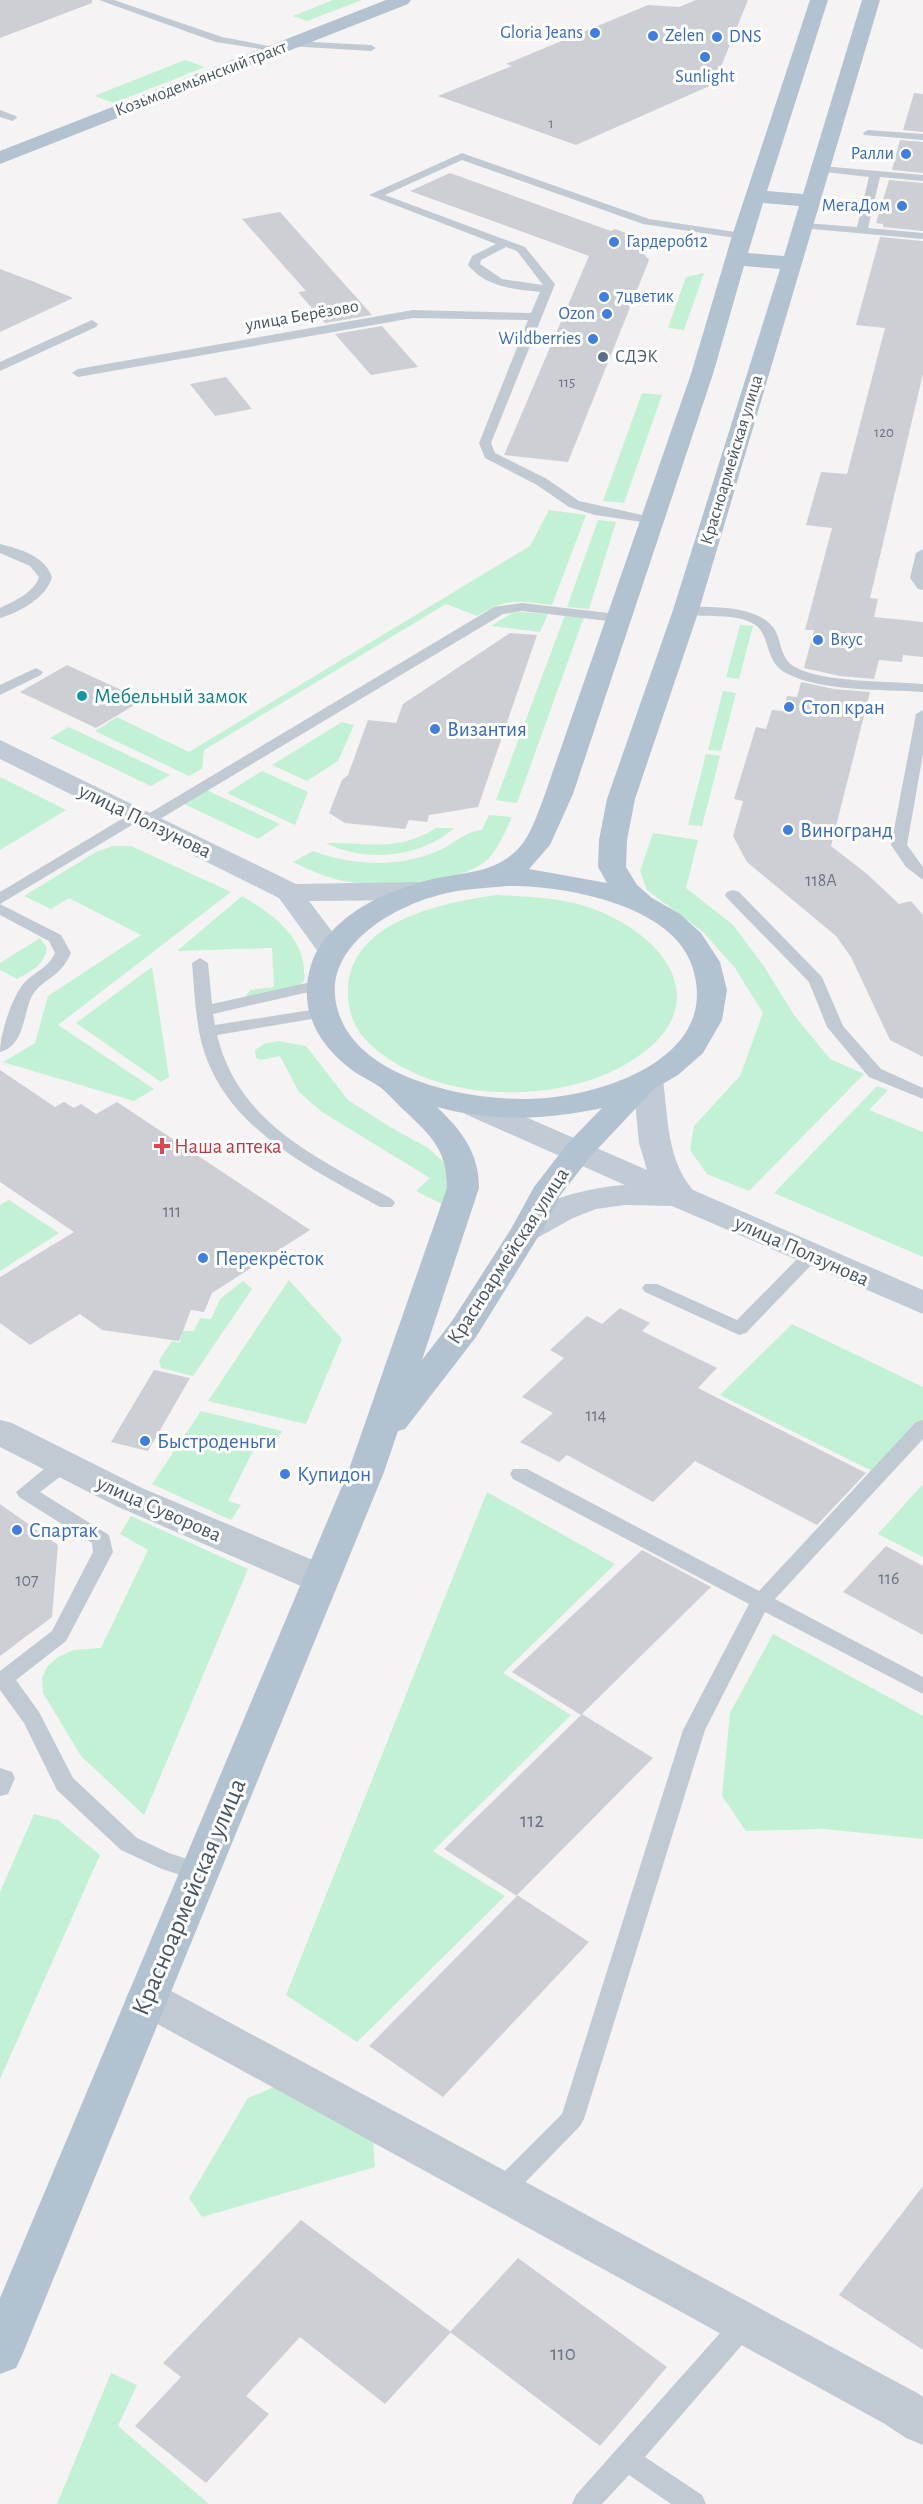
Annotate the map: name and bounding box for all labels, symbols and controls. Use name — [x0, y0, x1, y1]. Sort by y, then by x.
place label: Gloria Jeans — [500, 24, 583, 42]
marker: Gloria Jeans — [588, 26, 602, 40]
place label: Zelen — [665, 27, 704, 45]
place label: DNS — [729, 28, 761, 46]
marker: Zelen — [646, 29, 660, 43]
marker: DNS — [710, 30, 724, 44]
street label: Козьмодемьянский тракт — [113, 38, 290, 120]
marker: Sunlight — [698, 50, 712, 64]
place label: Sunlight — [675, 68, 735, 86]
house number: 1 — [548, 116, 554, 131]
place label: Ралли — [850, 145, 894, 163]
marker: Ралли — [899, 147, 913, 161]
place label: МегаДом — [822, 197, 890, 215]
marker: МегаДом — [895, 199, 909, 213]
place label: Гардероб12 — [626, 232, 708, 251]
marker: Гардероб12 — [607, 235, 621, 249]
place label: 7цветик — [616, 288, 675, 306]
marker: 7цветик — [597, 290, 611, 304]
street label: улица Берёзово — [243, 297, 360, 335]
place label: Ozon — [558, 305, 595, 323]
marker: Ozon — [600, 307, 614, 321]
place label: Wildberries — [498, 330, 581, 348]
marker: Wildberries — [586, 332, 600, 346]
place label: СДЭК — [615, 348, 658, 366]
marker: СДЭК — [596, 350, 610, 364]
street label: Красноармейская улица — [698, 373, 766, 547]
house number: 115 — [559, 375, 575, 390]
house number: 120 — [874, 425, 894, 440]
place label: Вкус — [830, 631, 863, 649]
marker: Вкус — [811, 633, 825, 647]
place label: Мебельный замок — [94, 686, 248, 707]
marker: Мебельный замок — [75, 689, 89, 703]
place label: Стоп кран — [801, 697, 885, 718]
marker: Стоп кран — [782, 700, 796, 714]
place label: Византия — [447, 719, 527, 740]
marker: Византия — [428, 722, 442, 736]
street label: улица Ползунова — [75, 779, 215, 862]
place label: Виногранд — [800, 820, 893, 841]
marker: Виногранд — [781, 823, 795, 837]
house number: 118А — [805, 872, 837, 890]
place label: Наша аптека — [174, 1136, 282, 1157]
marker: Наша аптека — [155, 1139, 169, 1153]
street label: Красноармейская улица — [443, 1164, 573, 1348]
house number: 111 — [163, 1203, 181, 1221]
street label: улица Ползунова — [731, 1212, 873, 1290]
place label: Перекрёсток — [215, 1248, 324, 1269]
marker: Перекрёсток — [196, 1251, 210, 1265]
house number: 114 — [585, 1407, 607, 1425]
place label: Быстроденьги — [157, 1431, 277, 1452]
marker: Быстроденьги — [138, 1434, 152, 1448]
place label: Купидон — [297, 1464, 371, 1485]
marker: Купидон — [278, 1467, 292, 1481]
street label: улица Суворова — [93, 1472, 225, 1546]
place label: Спартак — [29, 1520, 98, 1541]
marker: Спартак — [10, 1523, 24, 1537]
house number: 116 — [879, 1570, 899, 1588]
house number: 107 — [15, 1572, 39, 1590]
street label: Красноармейская улица — [127, 1775, 251, 2019]
house number: 112 — [520, 1810, 544, 1831]
house number: 110 — [550, 2343, 576, 2364]

